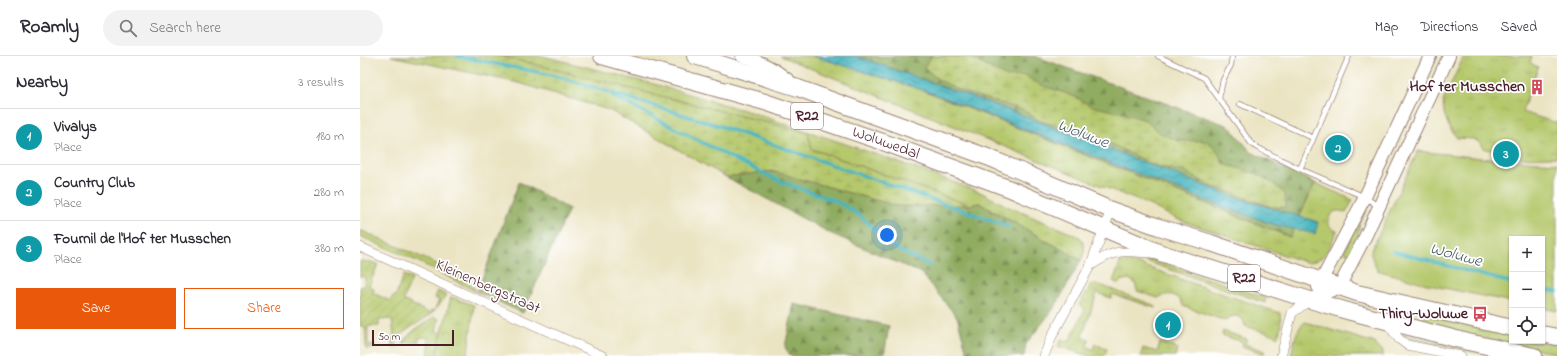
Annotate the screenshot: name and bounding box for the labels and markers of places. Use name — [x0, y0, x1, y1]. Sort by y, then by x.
place label: Hof ter Musschen — [1410, 75, 1525, 99]
building icon: Hof ter Musschen — [1528, 78, 1546, 96]
pin: 2 — [1325, 133, 1351, 163]
pin: 3 — [1493, 139, 1519, 169]
place label: Thiry-Woluwe — [1379, 302, 1469, 327]
bus stop icon: Thiry-Woluwe — [1471, 305, 1489, 323]
pin: 1 — [1155, 310, 1181, 340]

